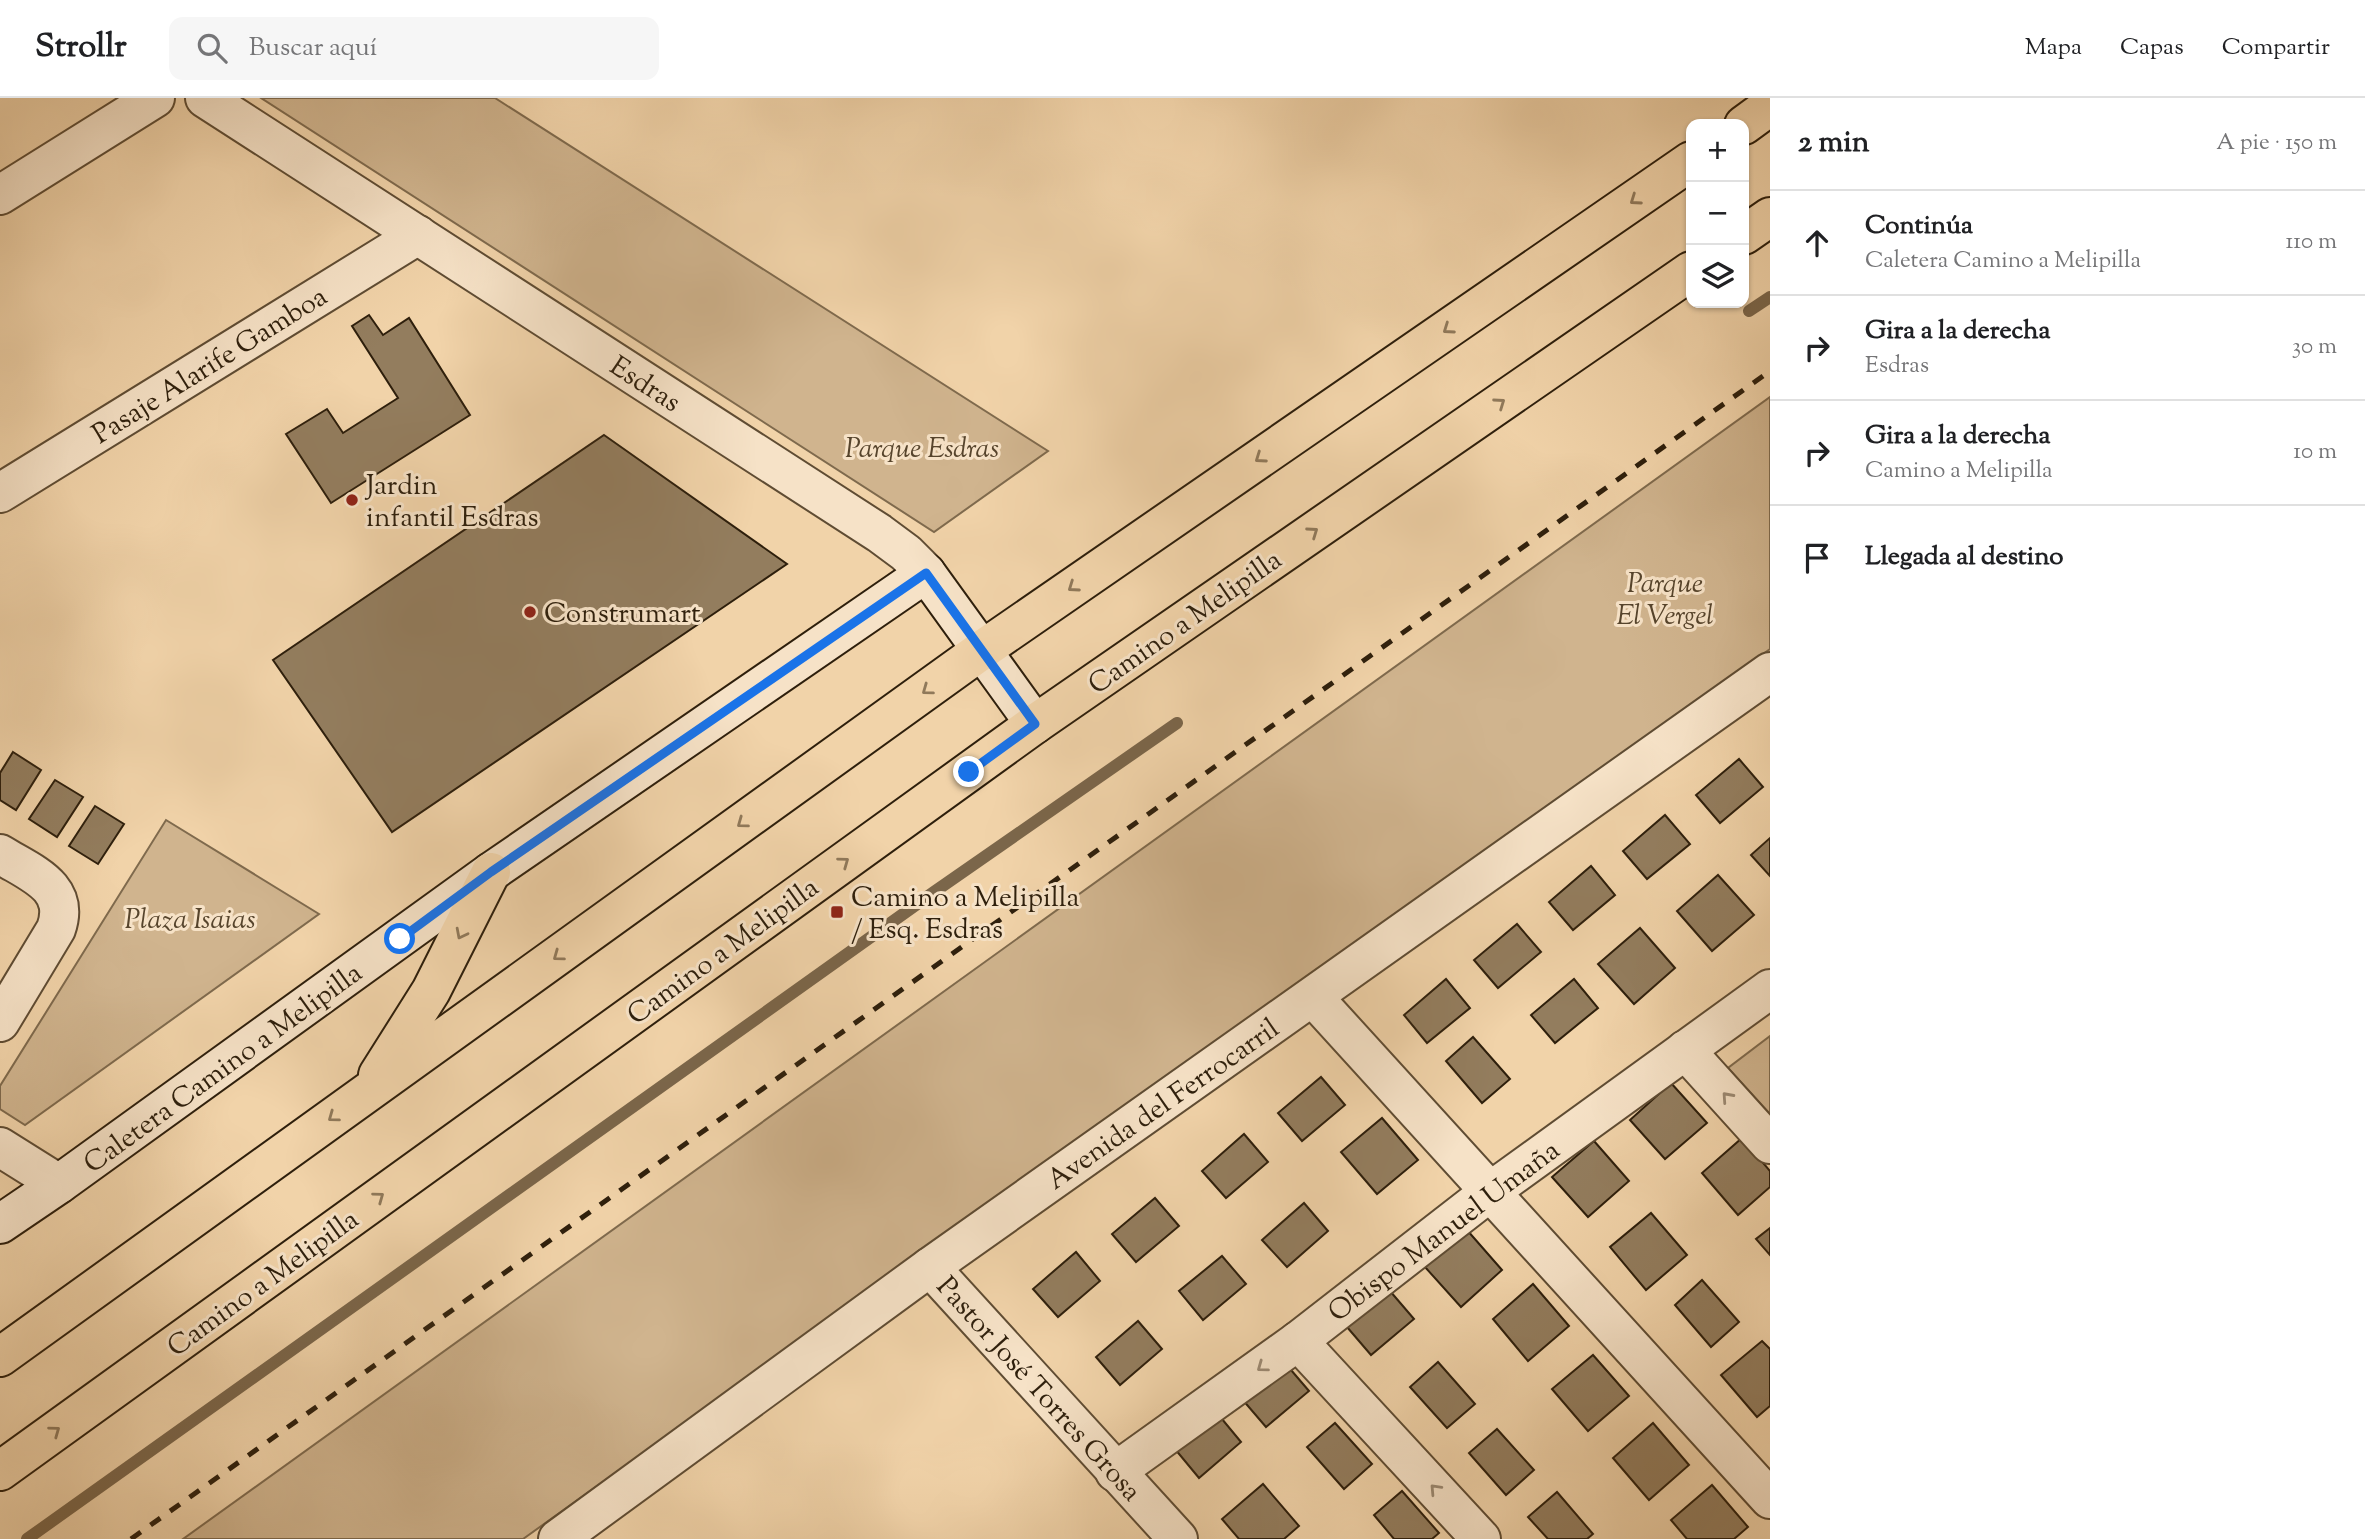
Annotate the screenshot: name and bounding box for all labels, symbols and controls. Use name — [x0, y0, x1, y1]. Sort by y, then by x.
search box — [169, 17, 659, 80]
text: Strollr — [35, 24, 127, 72]
icon: search — [193, 29, 231, 67]
text: Buscar aquí — [249, 30, 377, 67]
text: Mapa — [2025, 31, 2082, 65]
text: Capas — [2120, 31, 2184, 65]
text: Compartir — [2222, 31, 2330, 65]
map controls — [1686, 119, 1749, 308]
button: + — [1686, 119, 1749, 182]
text: 2 min — [1798, 122, 1870, 165]
text: A pie · 150 m — [2216, 127, 2337, 160]
button: − — [1686, 182, 1749, 245]
one-way arrow — [1630, 192, 1643, 204]
text: Continúa — [1865, 208, 1973, 245]
icon: ahead — [1798, 224, 1836, 262]
text: 110 m — [2286, 226, 2337, 259]
button: layers — [1686, 245, 1749, 308]
text: Caletera Camino a Melipilla — [1865, 245, 2141, 278]
street label: Pasaje Alarife Gamboa — [85, 278, 336, 455]
text: Gira a la derecha — [1865, 313, 2050, 350]
one-way arrow — [1442, 321, 1455, 334]
icon: right — [1798, 329, 1836, 367]
text: 30 m — [2292, 331, 2337, 364]
street label: Esdras — [601, 348, 688, 423]
text: Esdras — [1865, 350, 1929, 383]
one-way arrow — [1492, 399, 1505, 411]
text: Gira a la derecha — [1865, 418, 2050, 455]
park label: Parque Esdras — [845, 430, 999, 470]
icon: right — [1798, 434, 1836, 472]
text: 10 m — [2293, 436, 2337, 469]
one-way arrow — [1255, 450, 1268, 462]
text: Camino a Melipilla — [1865, 455, 2053, 488]
place label: Jardin infantil Esdras — [364, 467, 539, 539]
marker: Jardin infantil Esdras — [344, 492, 360, 508]
one-way arrow — [1305, 528, 1318, 540]
icon: arrive — [1798, 539, 1836, 577]
text: Llegada al destino — [1865, 539, 2063, 576]
street label: Camino a Melipilla — [1081, 541, 1291, 705]
park label: Parque El Vergel — [1616, 565, 1714, 637]
one-way arrow — [1068, 579, 1081, 591]
place label: Construmart — [544, 595, 701, 635]
marker: Construmart — [522, 604, 538, 620]
one-way arrow — [922, 681, 935, 694]
route end — [953, 756, 984, 787]
one-way arrow — [737, 814, 750, 827]
one-way arrow — [836, 858, 849, 870]
street label: Camino a Melipilla — [620, 869, 828, 1036]
place label: Camino a Melipilla / Esq. Esdras — [851, 879, 1080, 951]
park label: Plaza Isaias — [124, 901, 256, 941]
marker: Camino a Melipilla / Esq. Esdras — [829, 904, 845, 920]
route start — [384, 923, 415, 954]
one-way arrow — [456, 927, 470, 939]
one-way arrow — [553, 947, 566, 960]
street label: Caletera Camino a Melipilla — [76, 954, 372, 1184]
street label: Avenida del Ferrocarril — [1039, 1010, 1288, 1201]
one-way arrow — [1723, 1092, 1736, 1105]
one-way arrow — [328, 1109, 341, 1121]
street label: Obispo Manuel Umaña — [1321, 1132, 1569, 1333]
one-way arrow — [371, 1193, 384, 1205]
street label: Camino a Melipilla — [160, 1201, 368, 1368]
street label: Pastor José Torres Grosa — [926, 1269, 1150, 1511]
one-way arrow — [1257, 1359, 1270, 1371]
one-way arrow — [47, 1426, 60, 1439]
one-way arrow — [1430, 1484, 1443, 1497]

